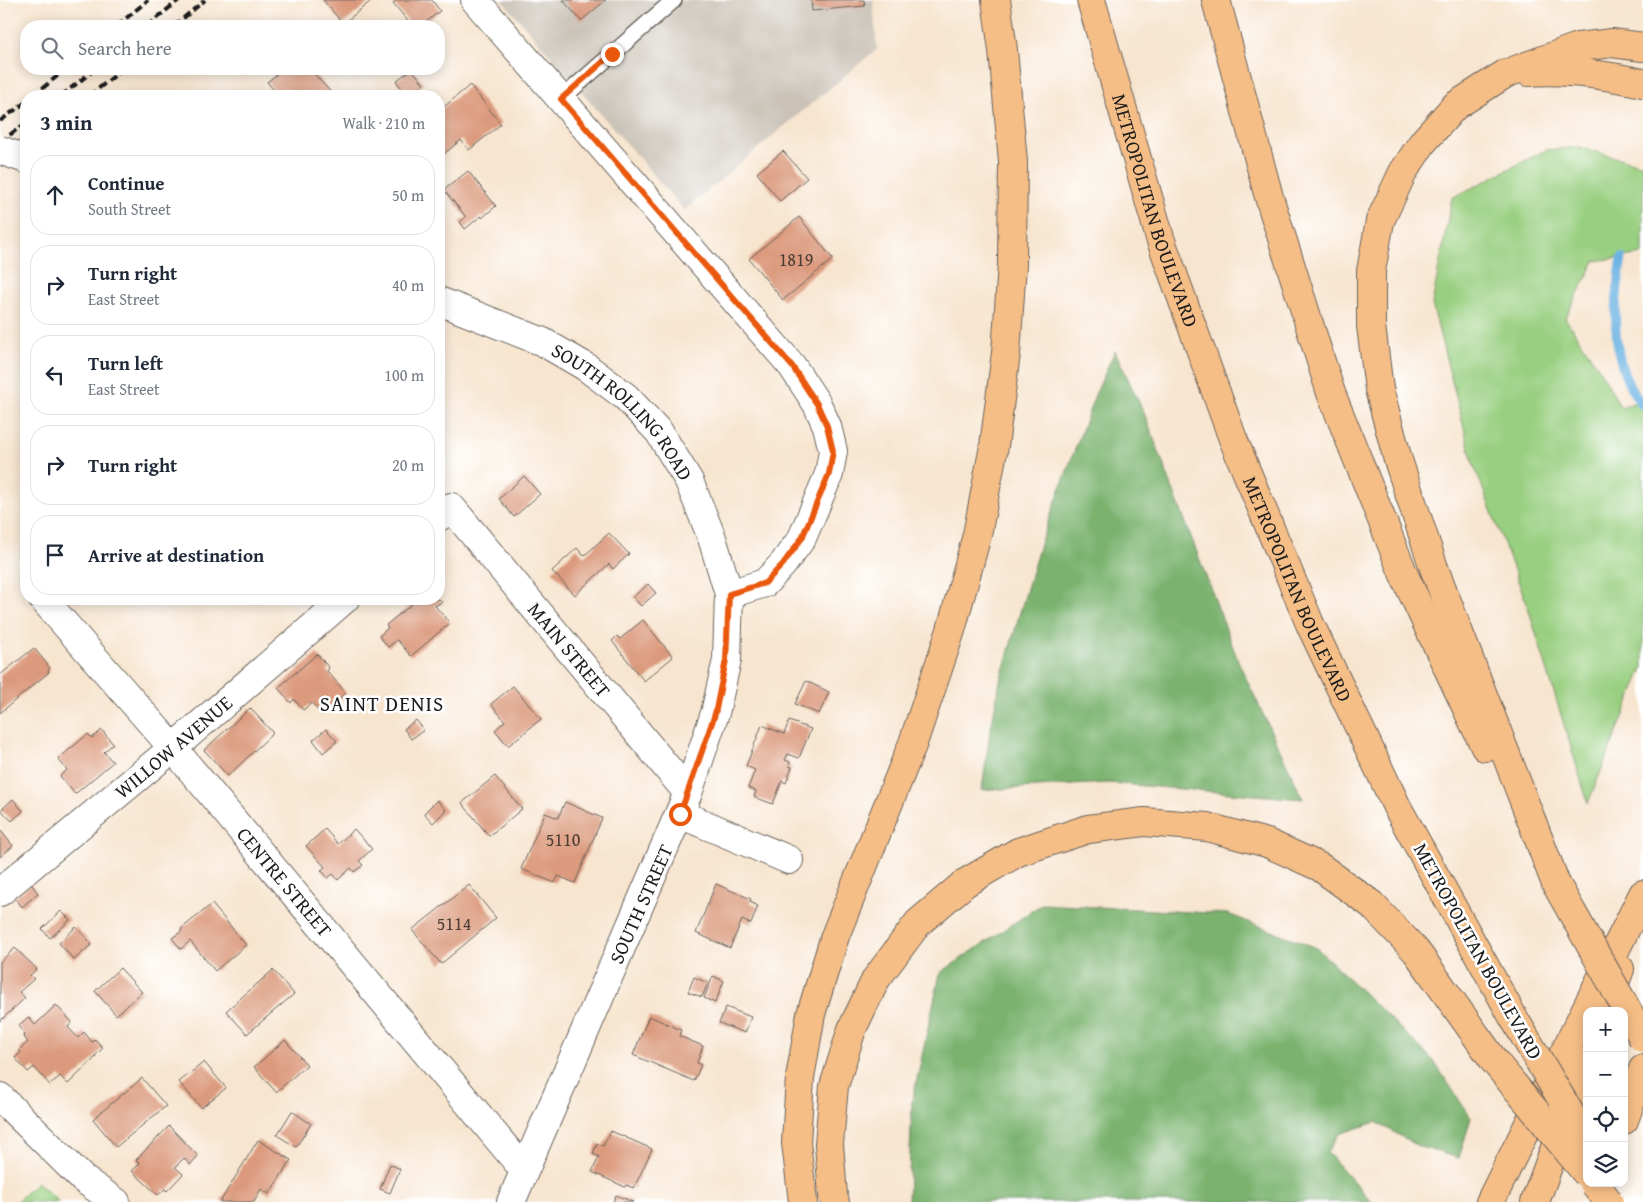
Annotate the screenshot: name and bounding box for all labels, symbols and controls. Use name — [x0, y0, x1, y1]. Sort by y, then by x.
search box — [20, 20, 445, 75]
icon: search — [38, 34, 66, 62]
text: Search here — [78, 34, 172, 62]
route end — [601, 43, 624, 66]
street label: METROPOLITAN BOULEVARD — [1105, 90, 1206, 331]
text: 3 min — [40, 107, 92, 138]
text: Walk · 210 m — [342, 111, 425, 135]
text: Continue — [88, 169, 165, 197]
icon: ahead — [41, 181, 69, 209]
text: 50 m — [392, 183, 424, 207]
text: South Street — [88, 197, 171, 221]
house number: 1819 — [779, 246, 813, 273]
text: Turn right — [88, 259, 177, 287]
icon: right — [41, 271, 69, 299]
text: 40 m — [392, 273, 424, 297]
text: East Street — [88, 287, 160, 311]
street label: SOUTH ROLLING ROAD — [547, 335, 700, 486]
text: Turn left — [88, 349, 163, 377]
icon: left — [41, 361, 69, 389]
text: 100 m — [384, 363, 424, 387]
text: East Street — [88, 377, 160, 401]
icon: right — [41, 451, 69, 479]
text: Turn right — [88, 451, 177, 479]
text: 20 m — [392, 453, 424, 477]
street label: METROPOLITAN BOULEVARD — [1236, 472, 1360, 706]
icon: arrive — [41, 541, 69, 569]
text: Arrive at destination — [88, 541, 264, 569]
street label: MAIN STREET — [521, 595, 618, 703]
street label: WILLOW AVENUE — [108, 688, 238, 805]
district label: SAINT DENIS — [320, 688, 444, 719]
route start — [669, 803, 692, 826]
street label: CENTRE STREET — [230, 820, 339, 943]
house number: 5110 — [546, 826, 581, 853]
street label: METROPOLITAN BOULEVARD — [1407, 837, 1550, 1064]
street label: SOUTH STREET — [601, 839, 680, 968]
house number: 5114 — [437, 910, 471, 937]
map controls — [1583, 1007, 1628, 1187]
button: + — [1583, 1007, 1628, 1052]
button: − — [1583, 1052, 1628, 1097]
button: locate — [1583, 1097, 1628, 1142]
button: layers — [1583, 1142, 1628, 1187]

